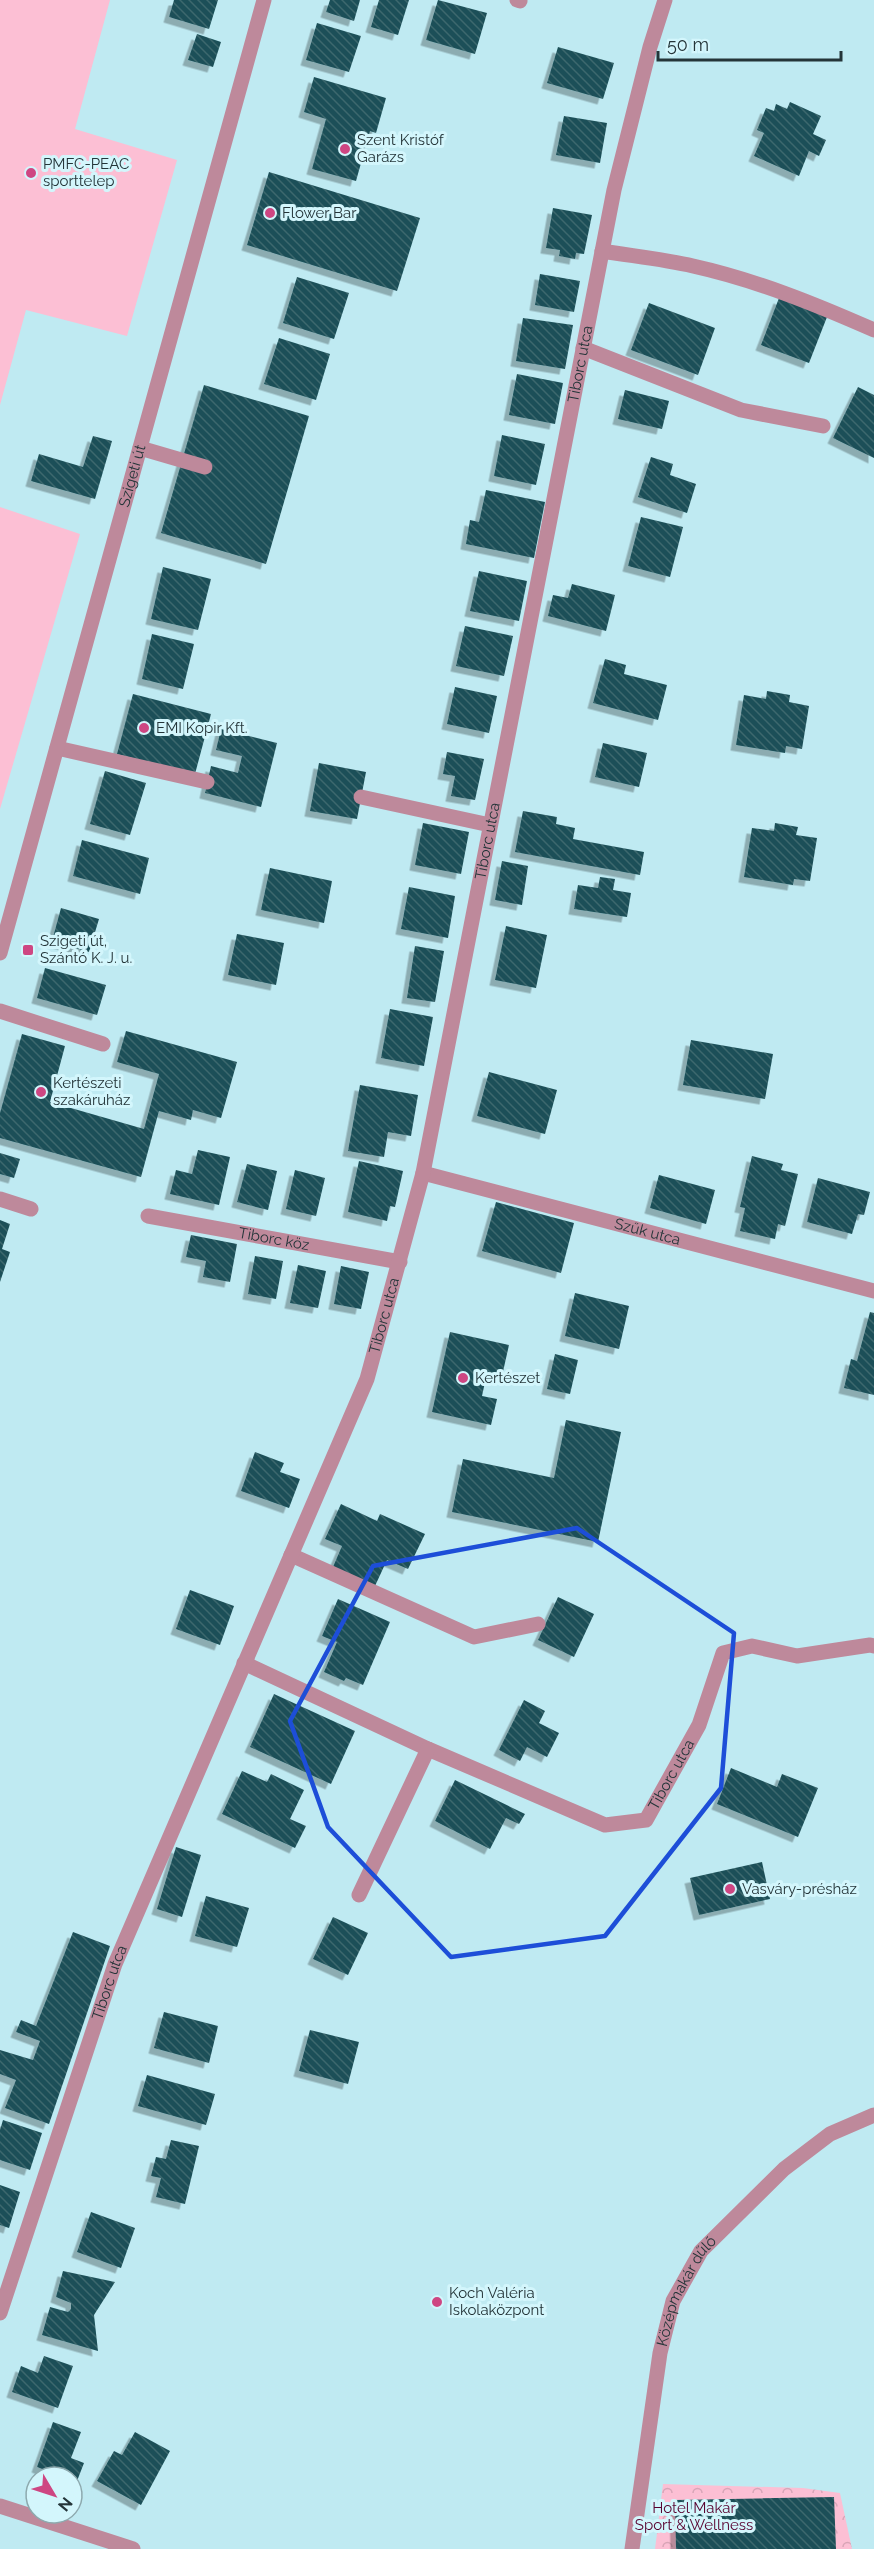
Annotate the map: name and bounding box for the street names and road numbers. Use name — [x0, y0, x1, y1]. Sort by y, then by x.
street label: Tiborc utca — [564, 324, 596, 404]
street label: Szigeti út — [115, 443, 149, 509]
street label: Tiborc utca — [471, 801, 504, 881]
street label: Szűk utca — [613, 1214, 682, 1249]
street label: Tiborc köz — [237, 1224, 311, 1254]
street label: Tiborc utca — [365, 1276, 403, 1356]
street label: Tiborc utca — [644, 1736, 698, 1813]
street label: Tiborc utca — [88, 1942, 131, 2022]
street label: Középmakár dűlő — [653, 2232, 720, 2348]

